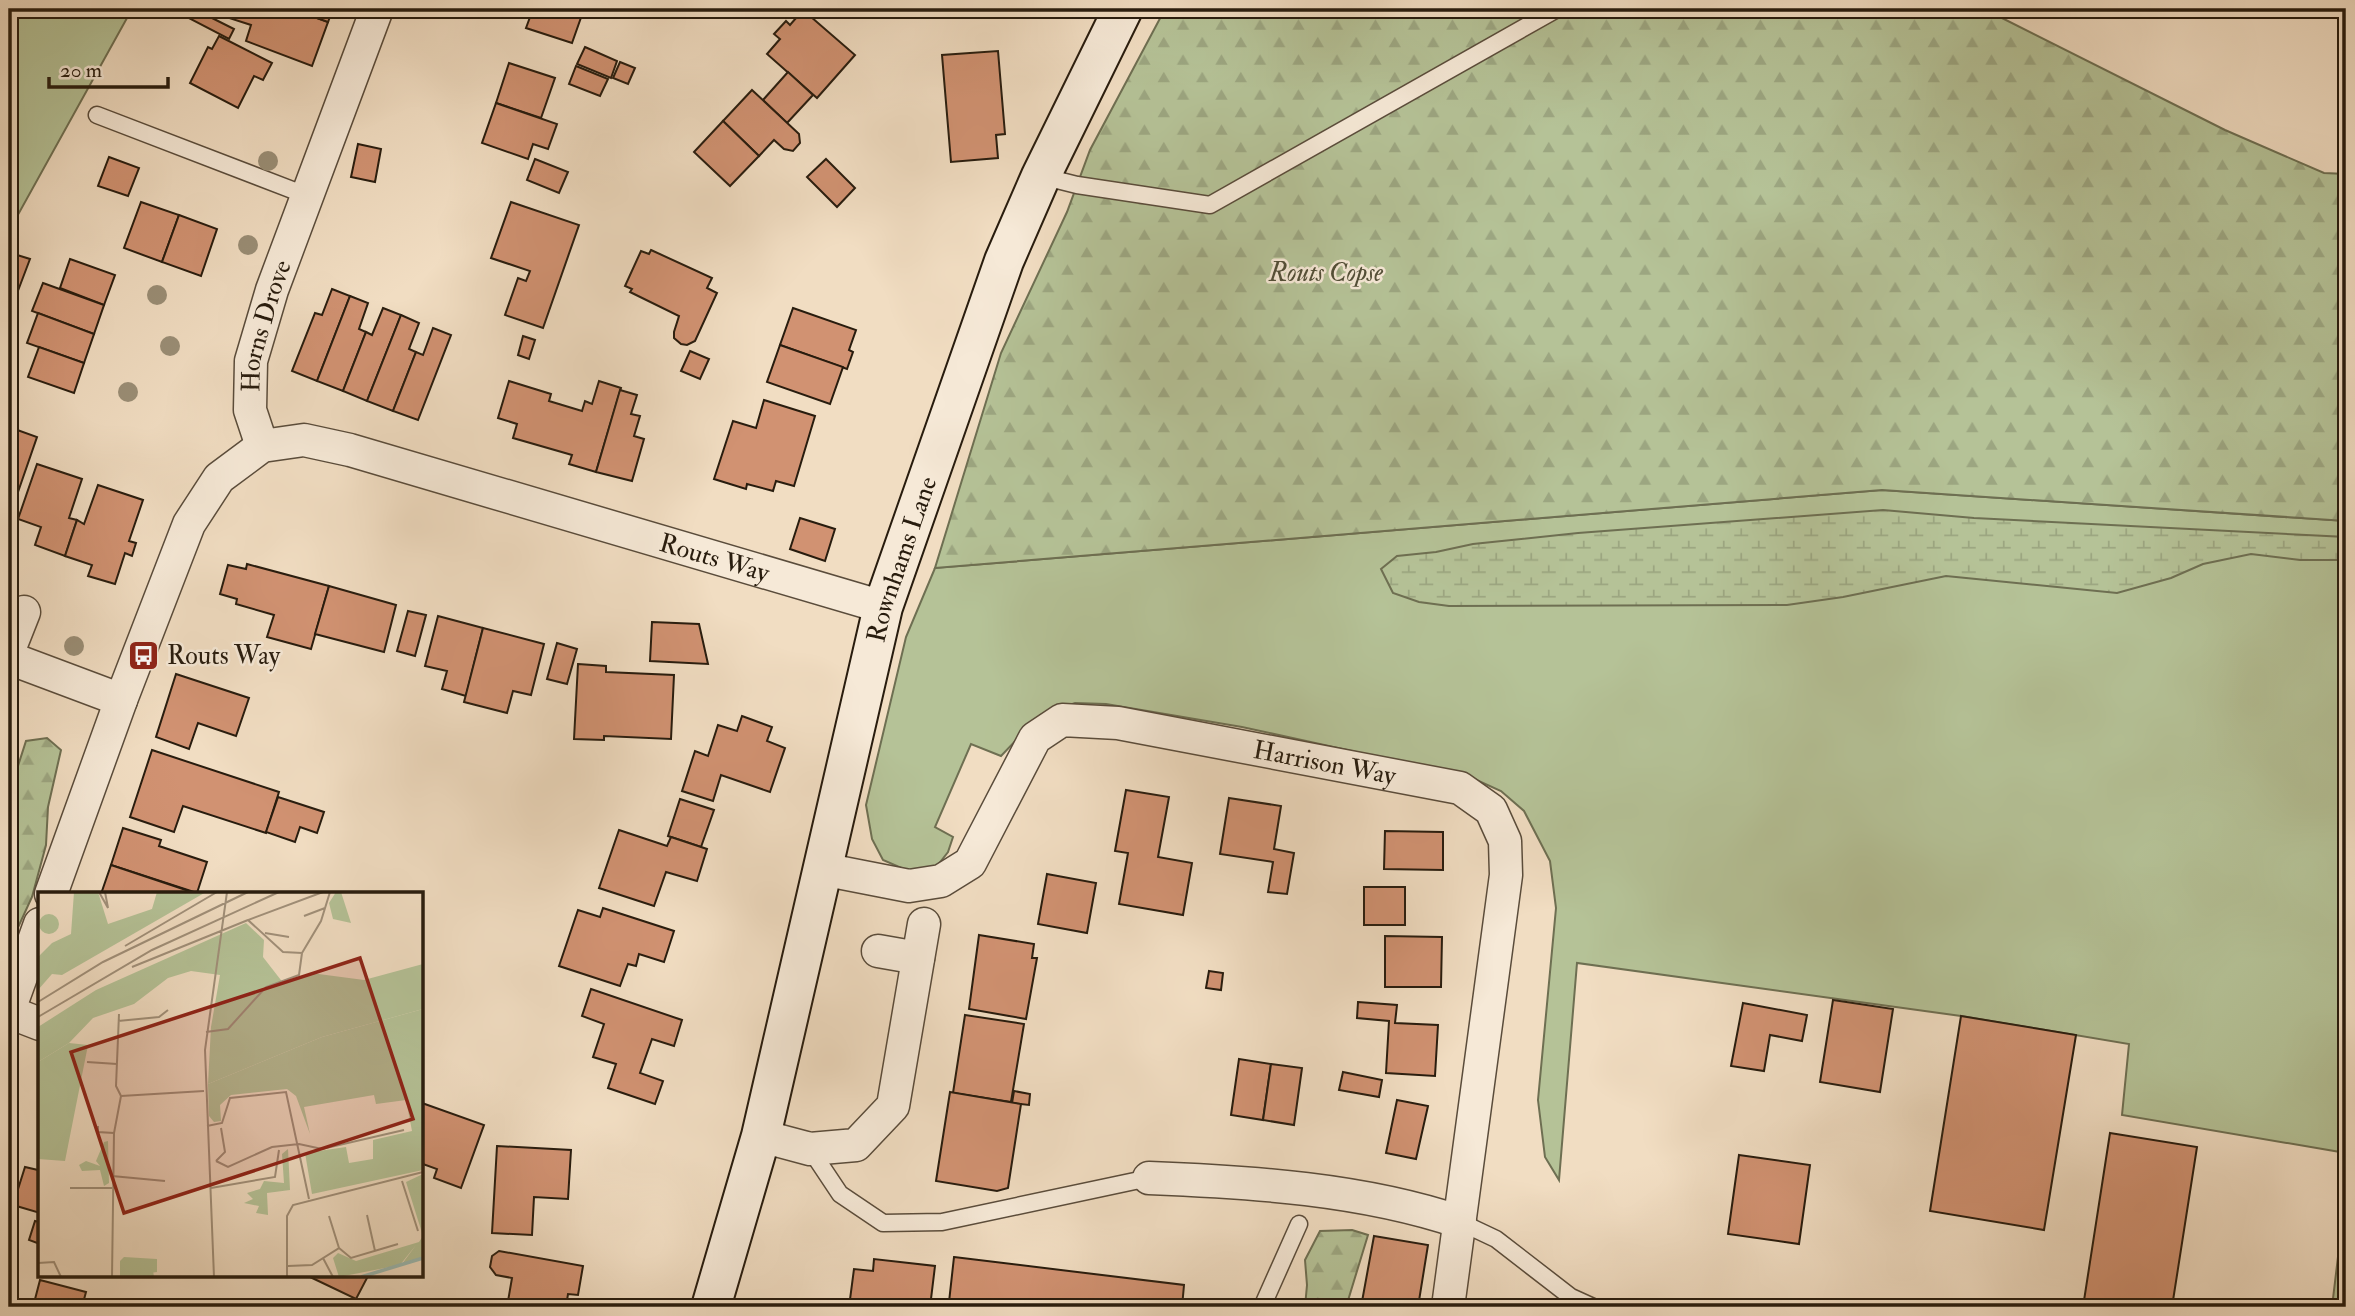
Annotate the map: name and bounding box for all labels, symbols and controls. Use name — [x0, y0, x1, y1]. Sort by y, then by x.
scale bar — [49, 46, 168, 90]
text: 20 m — [60, 57, 102, 84]
street label: Horns Drove — [235, 256, 299, 392]
park label: Routs Copse — [1268, 257, 1383, 289]
street label: Rownhams Lane — [860, 472, 944, 645]
street label: Routs Way — [655, 527, 774, 590]
bus stop icon: Routs Way — [127, 638, 161, 672]
place label: Routs Way — [167, 640, 281, 672]
street label: Harrison Way — [1250, 734, 1399, 793]
inset map — [38, 892, 424, 1278]

